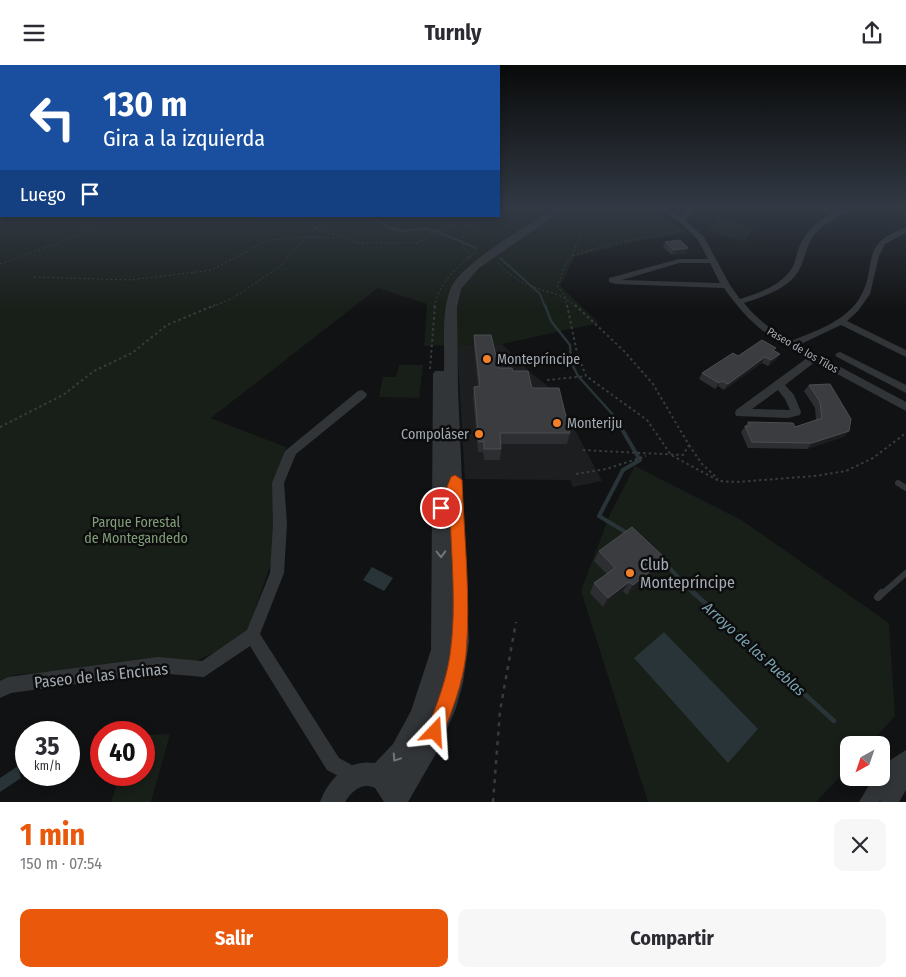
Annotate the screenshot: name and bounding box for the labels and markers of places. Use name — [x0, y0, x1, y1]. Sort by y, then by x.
place label: Montepríncipe — [497, 351, 580, 368]
marker: Montepríncipe — [481, 353, 493, 365]
place label: Monteriju — [567, 415, 622, 432]
marker: Monteriju — [551, 417, 563, 429]
place label: Compoláser — [401, 426, 469, 443]
marker: Compoláser — [473, 428, 485, 440]
pin — [420, 487, 462, 529]
place label: Club Montepríncipe — [640, 555, 735, 592]
marker: Club Montepríncipe — [624, 567, 636, 579]

